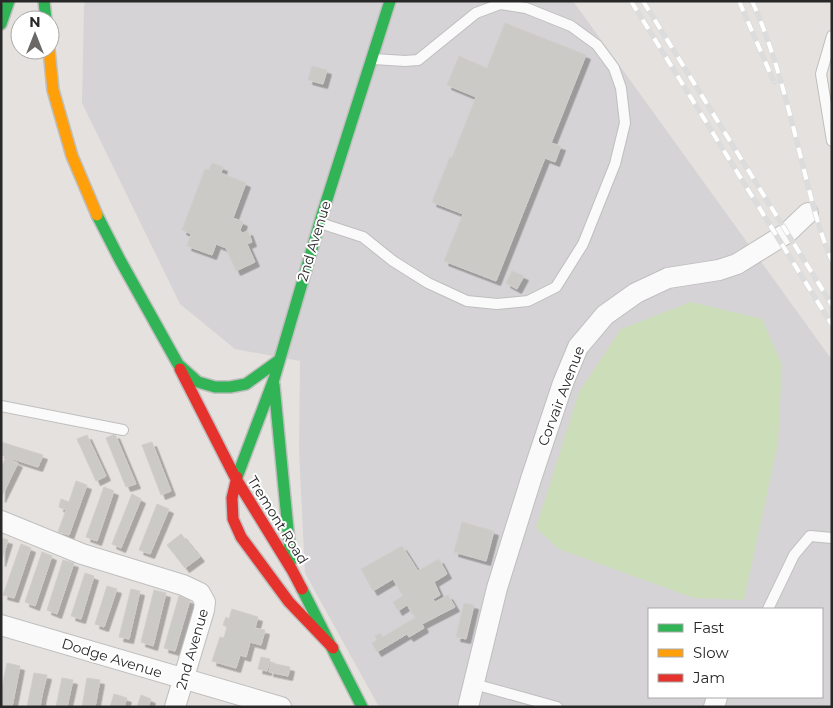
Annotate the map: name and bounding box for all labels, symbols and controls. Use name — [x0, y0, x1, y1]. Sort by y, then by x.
north arrow — [10, 10, 60, 60]
text: N — [29, 13, 41, 31]
street label: 2nd Avenue — [293, 198, 335, 284]
street label: Corvair Avenue — [534, 343, 588, 449]
street label: Tremont Road — [244, 472, 312, 568]
street label: 2nd Avenue — [172, 606, 212, 692]
legend — [648, 608, 823, 698]
text: Fast — [693, 618, 724, 637]
street label: Dodge Avenue — [59, 634, 165, 682]
text: Slow — [693, 643, 729, 662]
text: Jam — [692, 668, 725, 687]

